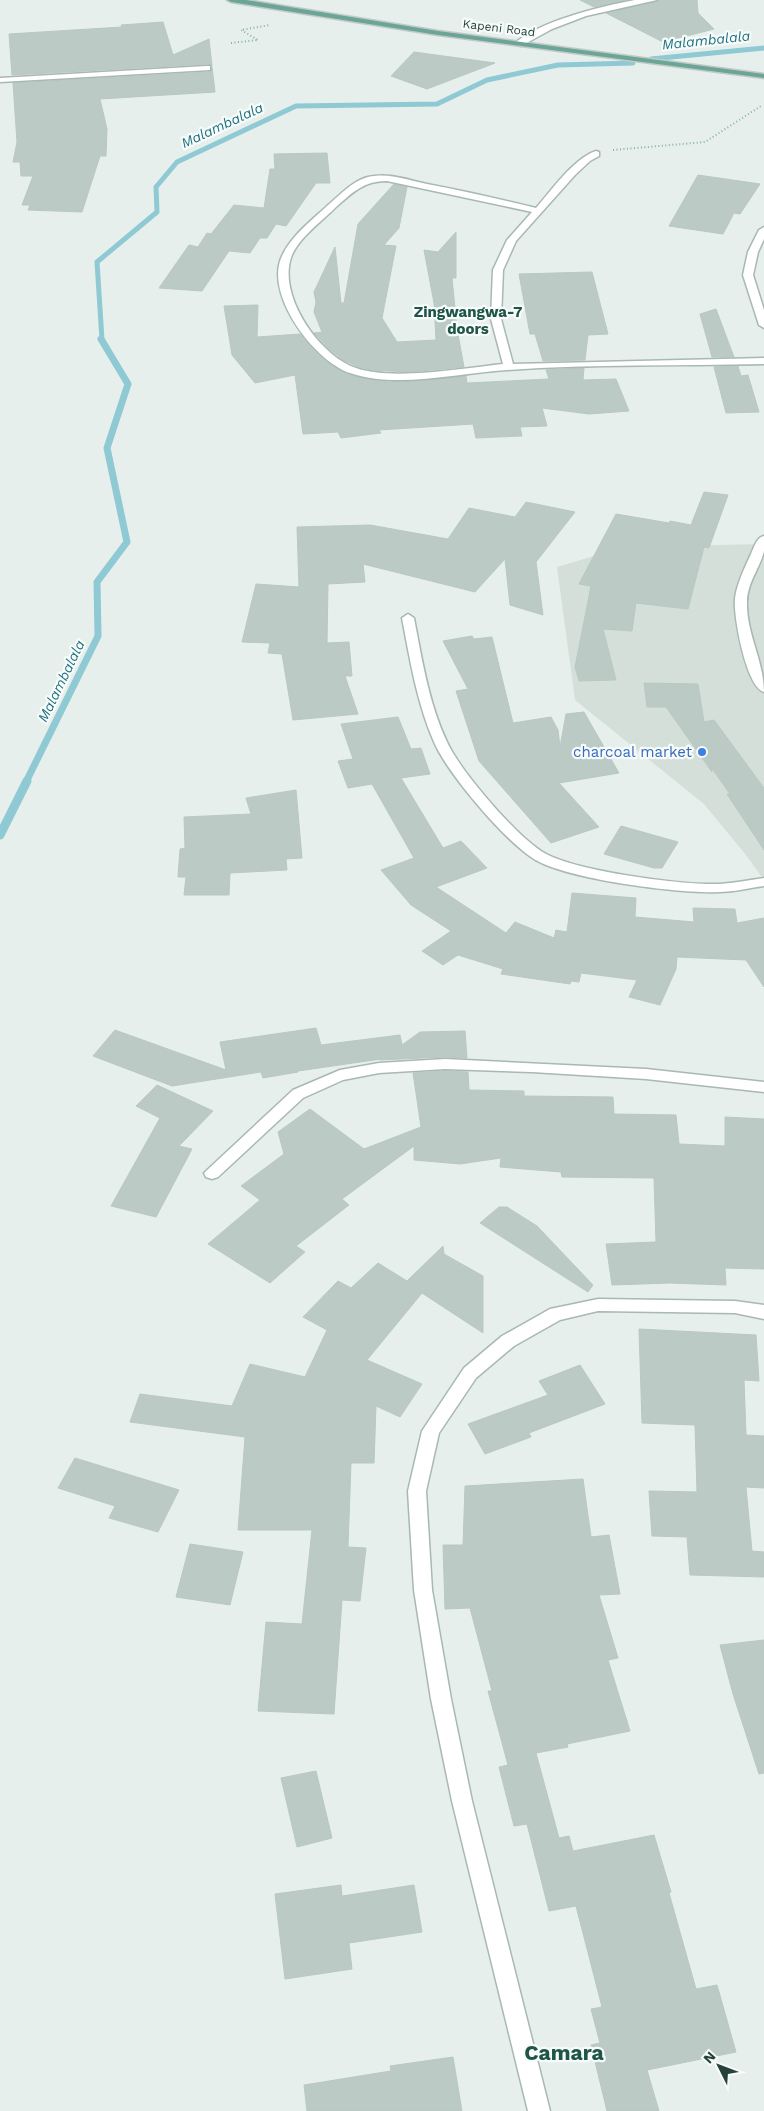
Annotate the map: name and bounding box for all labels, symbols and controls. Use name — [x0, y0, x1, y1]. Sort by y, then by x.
street label: Kapeni Road — [462, 17, 536, 39]
water label: Malambalala — [661, 27, 751, 53]
water label: Malambalala — [178, 99, 266, 151]
district label: Zingwangwa-7 doors — [414, 303, 522, 338]
water label: Malambalala — [34, 637, 88, 724]
place label: charcoal market — [573, 743, 693, 761]
marker: charcoal market — [696, 746, 708, 758]
district label: Camara — [524, 2040, 605, 2065]
north arrow — [694, 2041, 744, 2091]
text: N — [700, 2048, 719, 2067]

